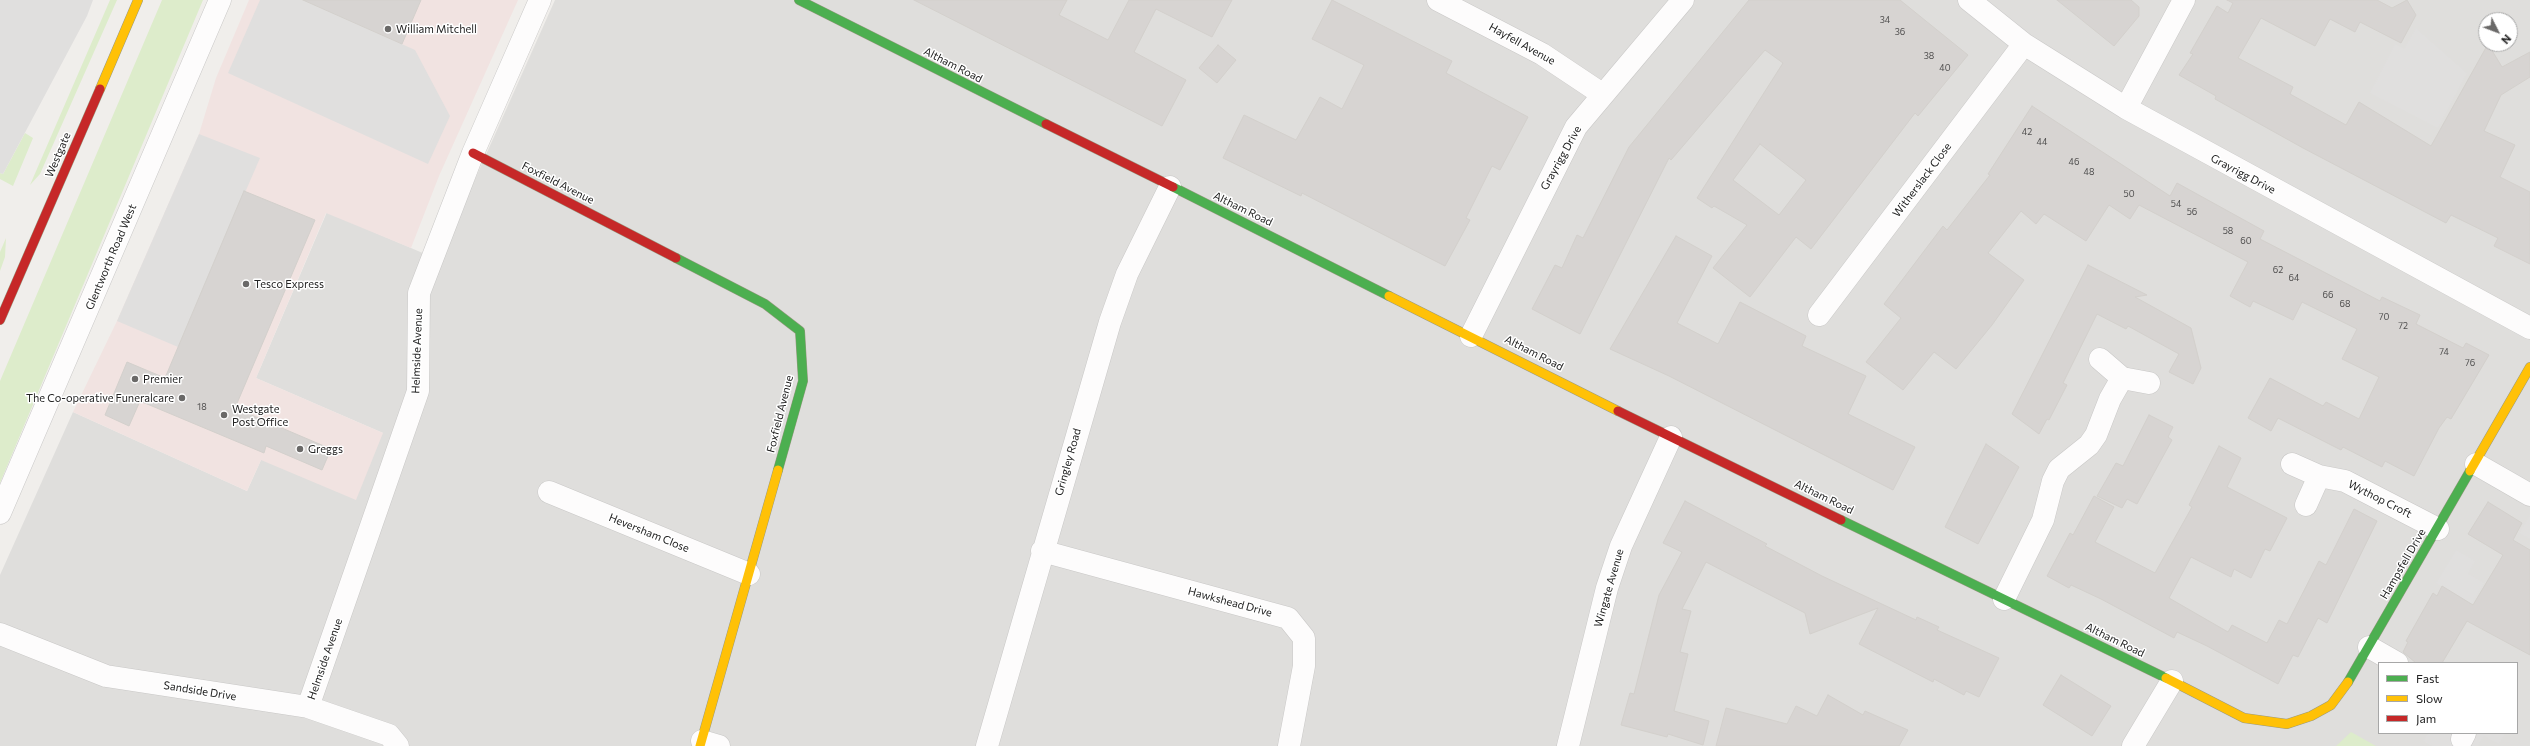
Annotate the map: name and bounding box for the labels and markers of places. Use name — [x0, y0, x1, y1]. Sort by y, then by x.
place label: William Mitchell — [396, 22, 477, 36]
marker: William Mitchell — [383, 24, 393, 34]
place label: Tesco Express — [254, 277, 324, 291]
marker: Tesco Express — [241, 279, 251, 289]
place label: Premier — [143, 372, 183, 386]
marker: Premier — [130, 374, 140, 384]
place label: The Co-operative Funeralcare — [26, 391, 174, 405]
marker: The Co-operative Funeralcare — [177, 393, 187, 403]
place label: Westgate Post Office — [232, 402, 288, 428]
marker: Westgate Post Office — [219, 410, 229, 420]
place label: Greggs — [308, 442, 343, 456]
marker: Greggs — [295, 444, 305, 454]

